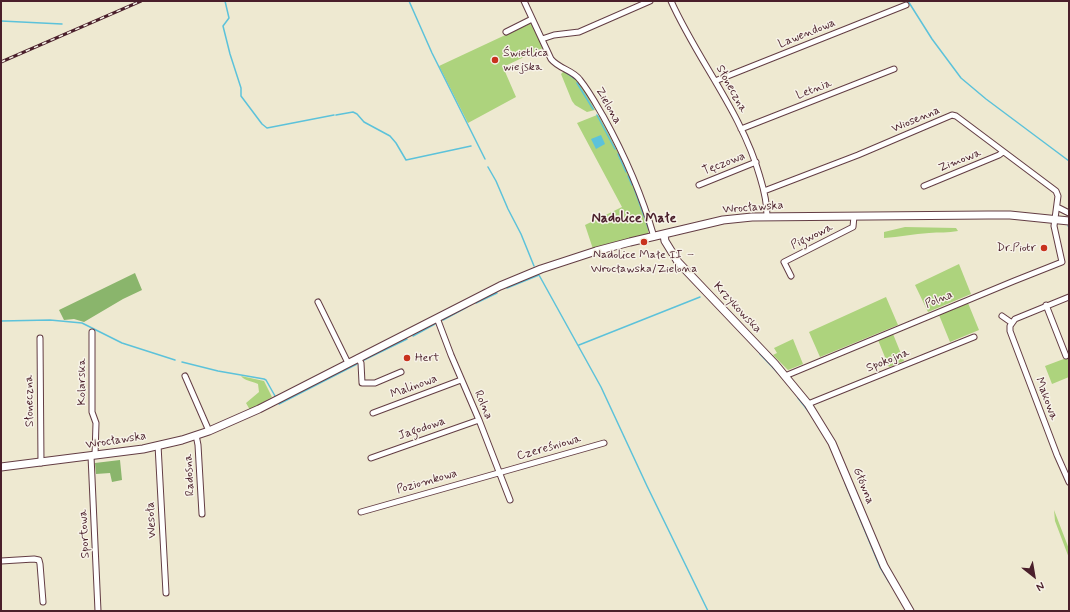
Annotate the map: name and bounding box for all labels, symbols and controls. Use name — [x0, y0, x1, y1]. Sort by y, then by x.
street label: Lawendowa — [776, 16, 838, 52]
place label: Świetlica wiejska — [503, 46, 549, 74]
marker: Świetlica wiejska — [490, 55, 500, 65]
street label: Słoneczna — [712, 63, 750, 115]
street label: Letnia — [794, 77, 834, 103]
street label: Zielona — [592, 85, 624, 127]
street label: Wiosenna — [890, 103, 942, 137]
street label: Zimowa — [937, 146, 983, 176]
street label: Tęczowa — [700, 149, 748, 179]
street label: Wrocławska — [722, 199, 784, 217]
district label: Nadolice Małe — [592, 211, 676, 227]
street label: Pigwowa — [789, 221, 835, 253]
marker: Nadolice Małe II – Wrocławska/Zielona — [639, 237, 649, 247]
place label: Dr.Piotr — [997, 241, 1036, 255]
marker: Dr.Piotr — [1039, 243, 1049, 253]
place label: Nadolice Małe II – Wrocławska/Zielona — [591, 248, 697, 276]
street label: Krzykowska — [710, 280, 764, 336]
street label: Polna — [923, 288, 955, 312]
street label: Spokojna — [864, 346, 912, 376]
place label: Hert — [415, 351, 439, 365]
marker: Hert — [402, 353, 412, 363]
street label: Kolarska — [75, 358, 89, 406]
street label: Malinowa — [389, 372, 439, 402]
street label: Słoneczna — [22, 375, 38, 427]
street label: Makowa — [1031, 376, 1061, 422]
street label: Rolna — [471, 388, 495, 422]
street label: Jagodowa — [397, 414, 447, 444]
street label: Wrocławska — [85, 429, 147, 453]
street label: Czereśniowa — [515, 432, 583, 464]
street label: Radosna — [182, 454, 198, 496]
street label: Poziomkowa — [395, 466, 459, 498]
street label: Główna — [849, 466, 877, 506]
street label: Wesoła — [144, 501, 160, 539]
street label: Sportowa — [77, 509, 93, 559]
north arrow — [1014, 556, 1054, 596]
text: N — [1033, 578, 1047, 594]

